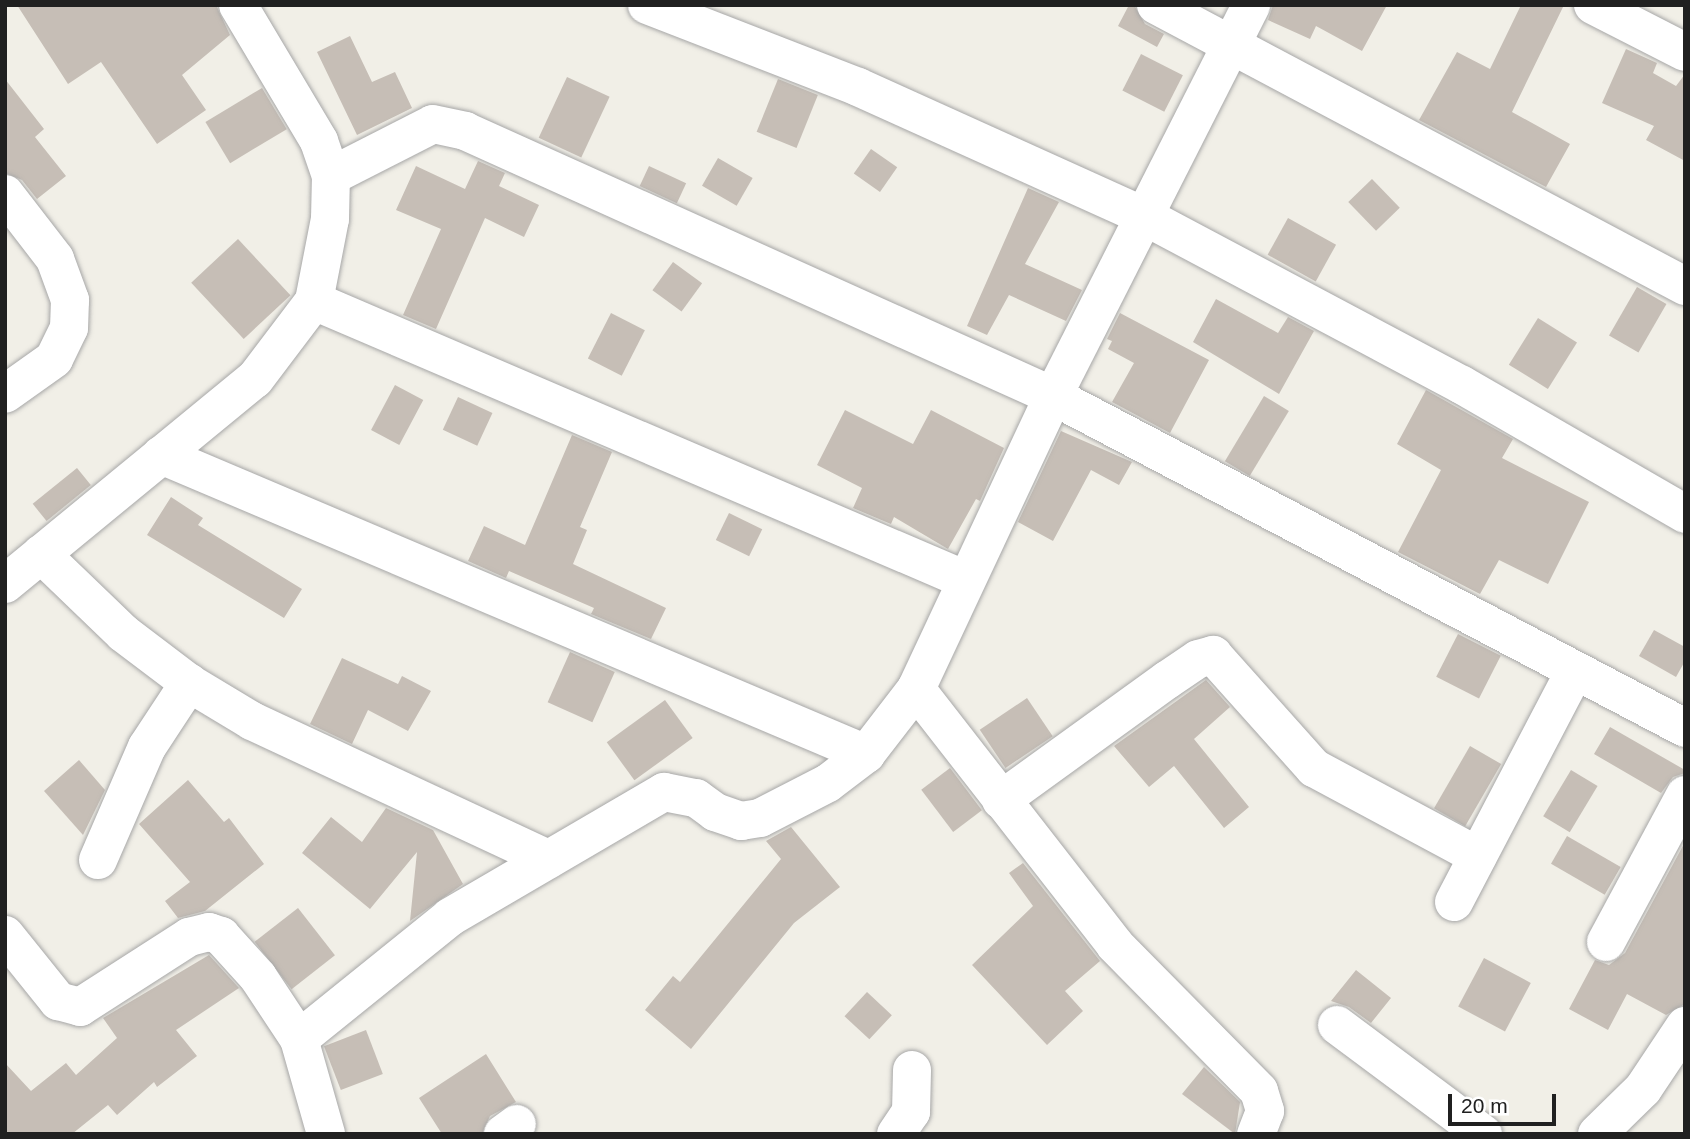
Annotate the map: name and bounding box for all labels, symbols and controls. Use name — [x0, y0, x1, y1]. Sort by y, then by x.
scale bar — [1452, 1080, 1560, 1124]
text: 20 m — [1461, 1094, 1508, 1117]

